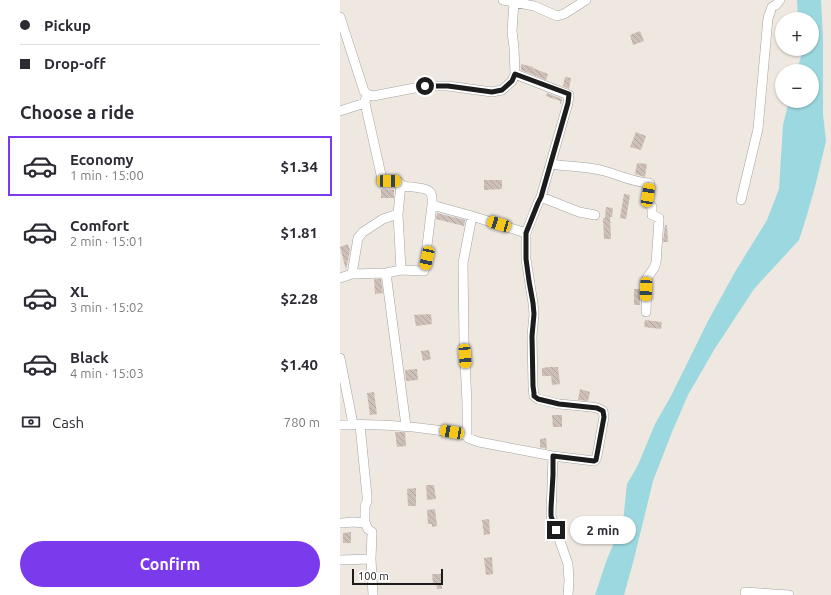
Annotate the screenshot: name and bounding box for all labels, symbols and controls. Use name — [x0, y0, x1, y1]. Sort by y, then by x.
map controls — [775, 12, 819, 108]
button: + — [775, 12, 819, 56]
text: Pickup — [44, 17, 91, 34]
text: Drop-off — [44, 55, 106, 72]
button: − — [775, 64, 819, 108]
route start — [416, 77, 434, 95]
text: Choose a ride — [20, 102, 134, 122]
icon: car — [22, 148, 58, 184]
text: Economy — [70, 151, 134, 168]
text: $1.34 — [280, 158, 318, 175]
text: 1 min · 15:00 — [70, 168, 144, 182]
car — [377, 175, 401, 187]
car — [640, 182, 656, 208]
icon: car — [22, 214, 58, 250]
car — [486, 215, 512, 233]
text: Comfort — [70, 217, 129, 234]
text: $1.81 — [280, 224, 318, 241]
text: 2 min · 15:01 — [70, 234, 144, 248]
car — [419, 245, 435, 271]
car — [640, 277, 652, 301]
icon: car — [22, 280, 58, 316]
text: XL — [70, 283, 88, 300]
text: $2.28 — [280, 290, 318, 307]
text: 3 min · 15:02 — [70, 300, 144, 314]
car — [458, 344, 472, 368]
icon: car — [22, 346, 58, 382]
text: Black — [70, 349, 109, 366]
text: $1.40 — [280, 356, 318, 373]
text: 4 min · 15:03 — [70, 366, 144, 380]
icon: cash — [20, 411, 42, 433]
text: Cash — [52, 414, 84, 431]
text: 780 m — [284, 415, 320, 429]
car — [439, 424, 465, 440]
callout: 2 min — [570, 516, 636, 544]
route end — [547, 521, 565, 539]
text: 2 min — [587, 523, 619, 537]
button: Confirm — [20, 541, 320, 587]
scale bar — [352, 567, 443, 586]
text: 100 m — [358, 570, 389, 582]

